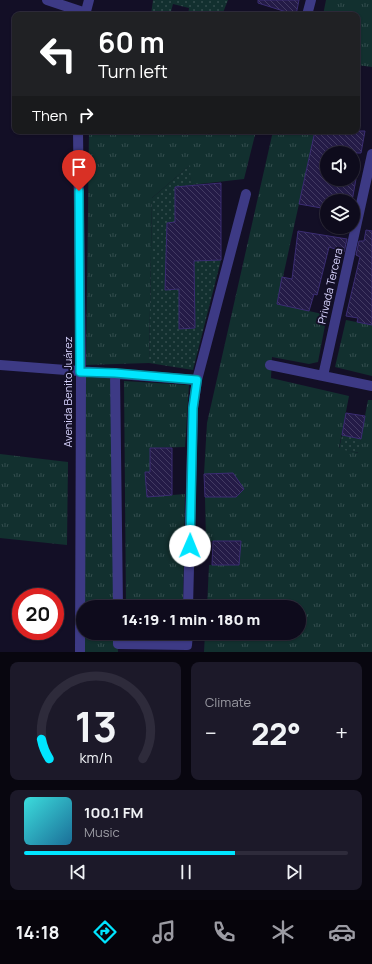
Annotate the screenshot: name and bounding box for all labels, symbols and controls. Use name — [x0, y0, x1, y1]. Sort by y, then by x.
text: 60 m — [98, 23, 165, 61]
icon: left — [32, 28, 84, 80]
text: Turn left — [98, 59, 168, 83]
icon: right — [75, 104, 97, 126]
text: Then — [32, 105, 67, 126]
map controls — [320, 146, 360, 234]
button: sound — [320, 146, 360, 186]
pin — [62, 150, 96, 191]
icon: arrive — [68, 156, 90, 178]
button: layers — [320, 194, 360, 234]
street label: Privada Tercera — [313, 246, 346, 325]
street label: Avenida Benito Juárez — [60, 336, 75, 447]
position arrow — [169, 525, 211, 567]
speed limit sign: 20 — [12, 588, 64, 640]
text: 14:19 · 1 min · 180 m — [122, 609, 260, 630]
text: Climate — [205, 693, 251, 711]
text: 13 — [74, 698, 117, 754]
text: 22° — [251, 713, 301, 754]
text: − — [205, 718, 217, 748]
text: + — [335, 718, 348, 748]
text: km/h — [79, 748, 112, 767]
text: 100.1 FM — [84, 802, 143, 823]
text: Music — [84, 823, 120, 841]
icon: previous — [67, 861, 89, 883]
icon: pause — [175, 861, 197, 883]
icon: next — [283, 861, 305, 883]
icon: directions — [91, 918, 119, 946]
icon: music — [150, 918, 178, 946]
icon: phone — [210, 918, 238, 946]
icon: climate — [269, 918, 297, 946]
icon: car — [328, 918, 356, 946]
text: 14:18 — [16, 920, 60, 944]

